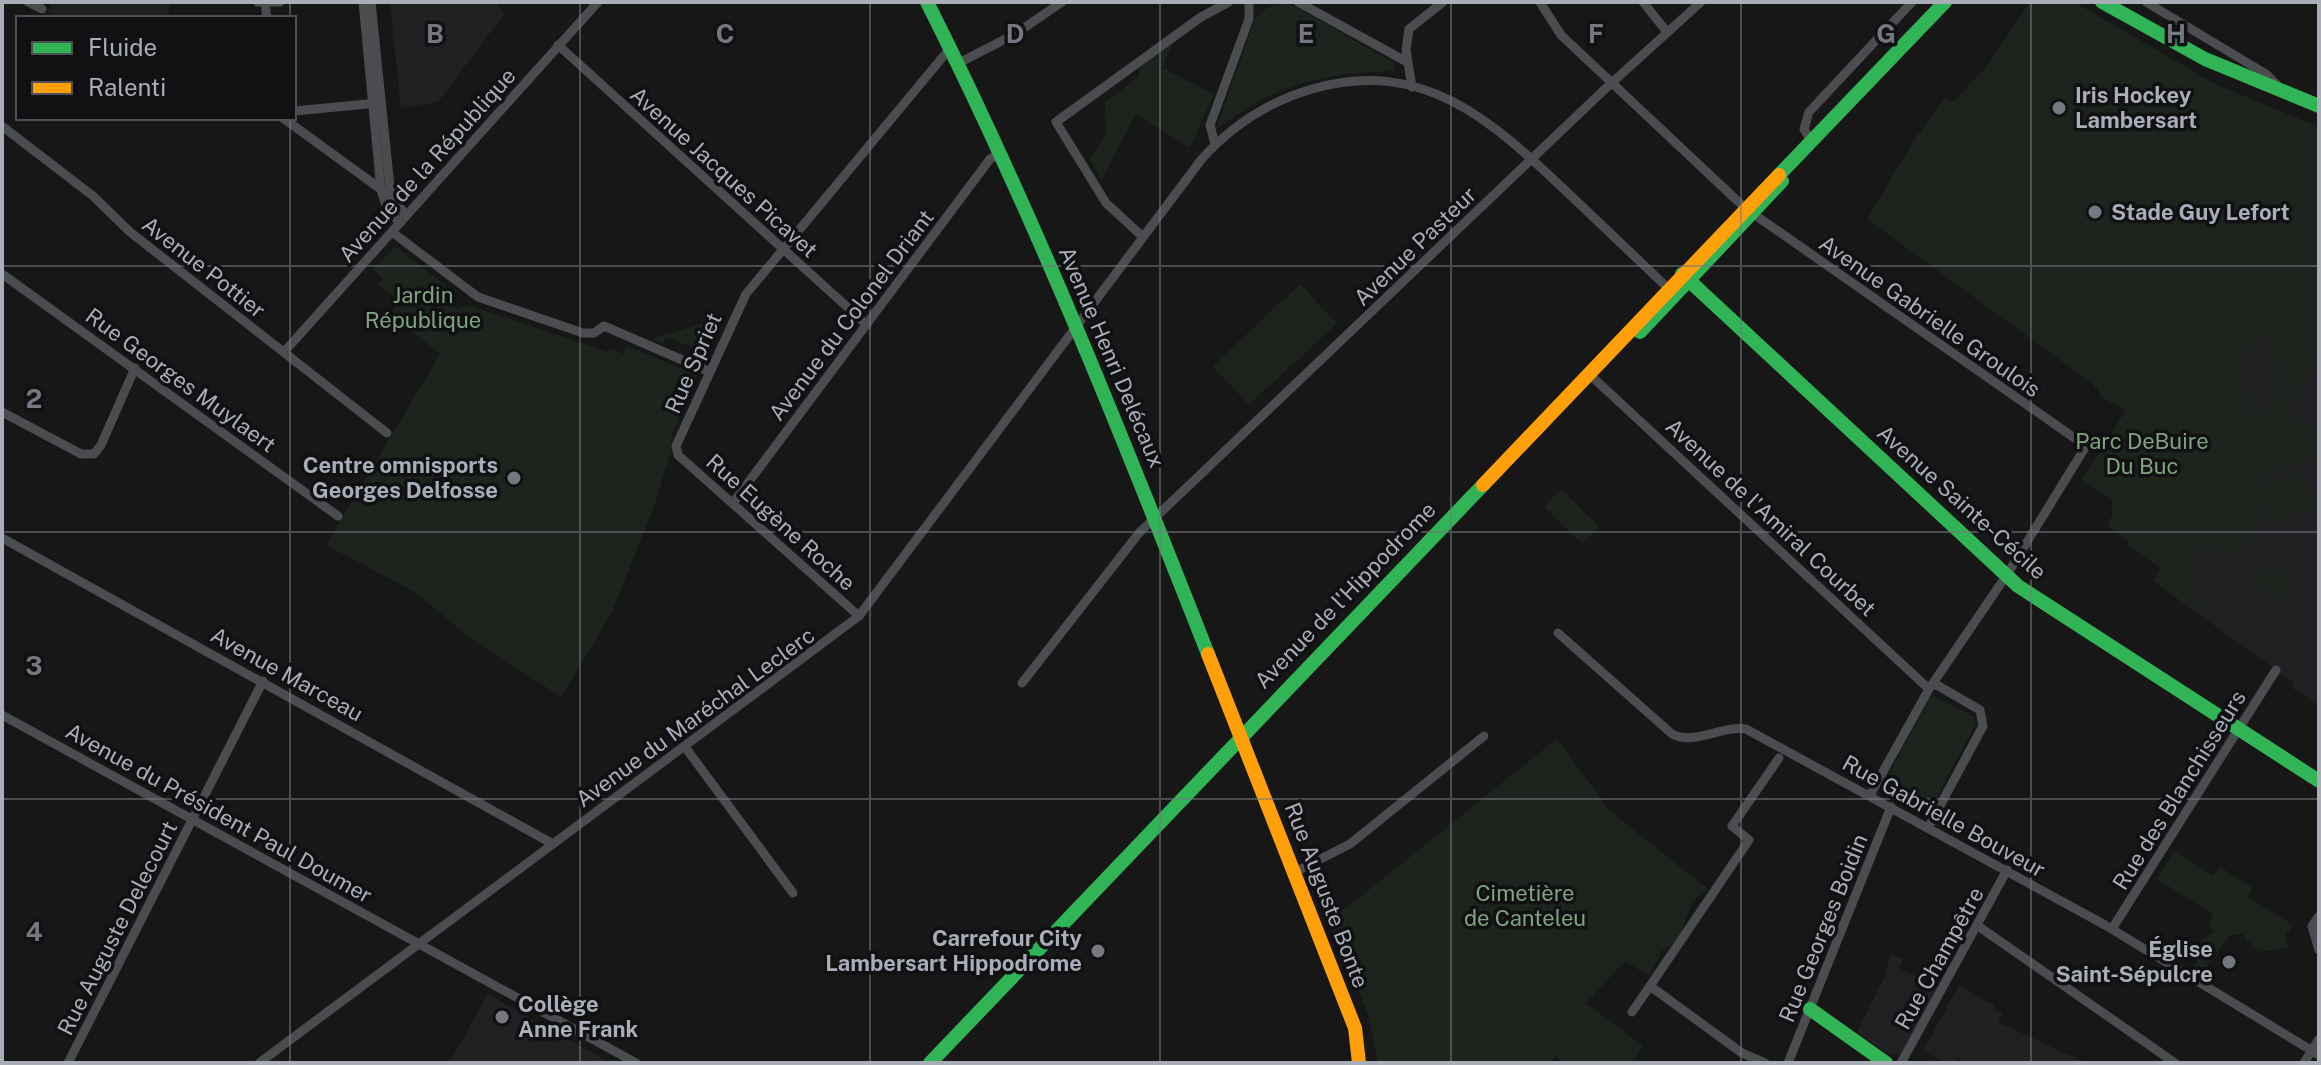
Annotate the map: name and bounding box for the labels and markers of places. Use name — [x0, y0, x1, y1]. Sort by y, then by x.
place label: Iris Hockey Lambersart — [2075, 82, 2197, 133]
marker: Iris Hockey Lambersart — [2050, 99, 2068, 117]
place label: Stade Guy Lefort — [2111, 199, 2290, 225]
marker: Stade Guy Lefort — [2086, 203, 2104, 221]
place label: Centre omnisports Georges Delfosse — [303, 452, 498, 503]
marker: Centre omnisports Georges Delfosse — [505, 469, 523, 487]
place label: Carrefour City Lambersart Hippodrome — [825, 925, 1083, 976]
place label: Église Saint-Sépulcre — [2055, 936, 2213, 987]
marker: Carrefour City Lambersart Hippodrome — [1089, 942, 1107, 960]
marker: Église Saint-Sépulcre — [2220, 953, 2238, 971]
place label: Collège Anne Frank — [518, 991, 638, 1042]
marker: Collège Anne Frank — [493, 1008, 511, 1026]

